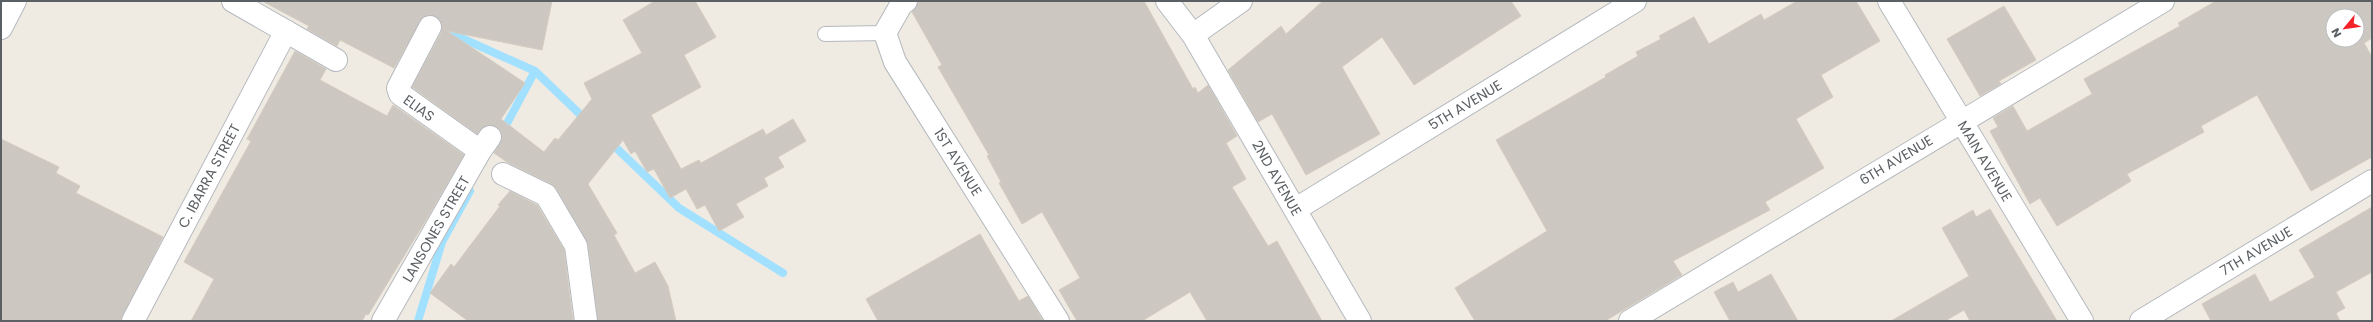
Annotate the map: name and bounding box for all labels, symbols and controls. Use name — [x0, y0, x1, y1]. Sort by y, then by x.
north arrow — [2325, 8, 2365, 48]
text: N — [2327, 25, 2345, 40]
street label: 5TH AVENUE — [1425, 75, 1505, 135]
street label: ELIAS — [399, 90, 439, 126]
street label: MAIN AVENUE — [1953, 117, 2017, 205]
street label: C. IBARRA STREET — [173, 120, 245, 232]
street label: 1ST AVENUE — [929, 124, 987, 200]
street label: 6TH AVENUE — [1856, 130, 1936, 190]
street label: 2ND AVENUE — [1247, 137, 1307, 219]
street label: LANSONES STREET — [397, 172, 475, 286]
street label: 7TH AVENUE — [2216, 222, 2296, 280]

